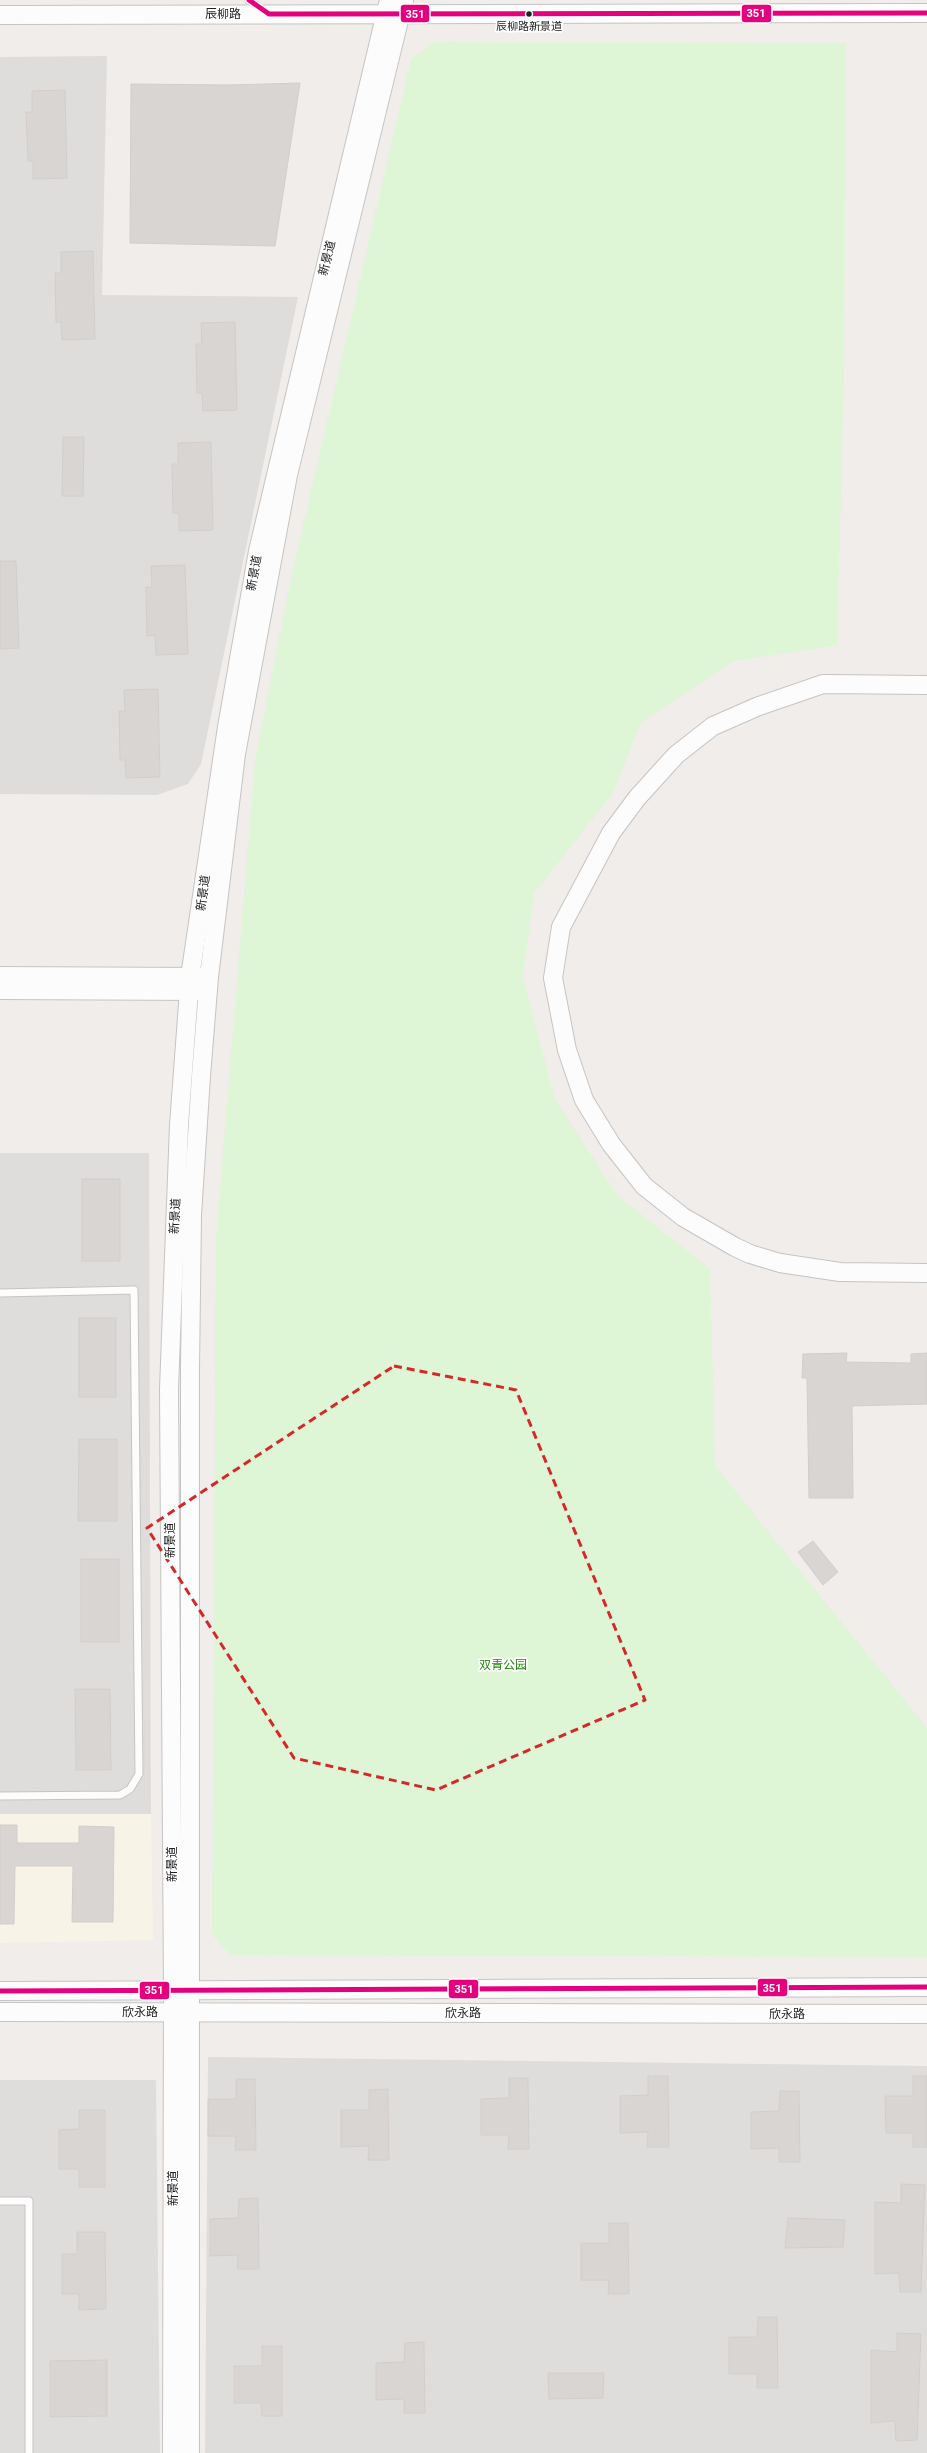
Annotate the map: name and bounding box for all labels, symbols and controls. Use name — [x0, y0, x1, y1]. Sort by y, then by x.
line badge: 351 — [400, 4, 430, 23]
line badge: 351 — [741, 4, 772, 23]
street label: 辰柳路 — [205, 7, 241, 21]
text: 351 — [747, 7, 765, 20]
text: 351 — [406, 8, 424, 21]
marker: 辰柳路新景道 — [524, 9, 534, 19]
place label: 辰柳路新景道 — [496, 20, 562, 33]
street label: 新景道 — [316, 239, 338, 277]
street label: 新景道 — [244, 554, 264, 592]
street label: 新景道 — [194, 874, 212, 912]
street label: 新景道 — [167, 1198, 183, 1234]
street label: 新景道 — [163, 1522, 177, 1558]
park label: 双青公园 — [479, 1658, 527, 1672]
street label: 新景道 — [165, 1846, 179, 1882]
line badge: 351 — [757, 1978, 788, 1997]
line badge: 351 — [448, 1979, 479, 1999]
line badge: 351 — [139, 1981, 170, 2000]
text: 351 — [763, 1982, 781, 1995]
text: 351 — [455, 1983, 473, 1996]
text: 351 — [145, 1984, 163, 1997]
street label: 欣永路 — [122, 2005, 158, 2019]
street label: 欣永路 — [445, 2006, 481, 2020]
street label: 欣永路 — [769, 2007, 805, 2021]
street label: 新景道 — [166, 2170, 180, 2206]

